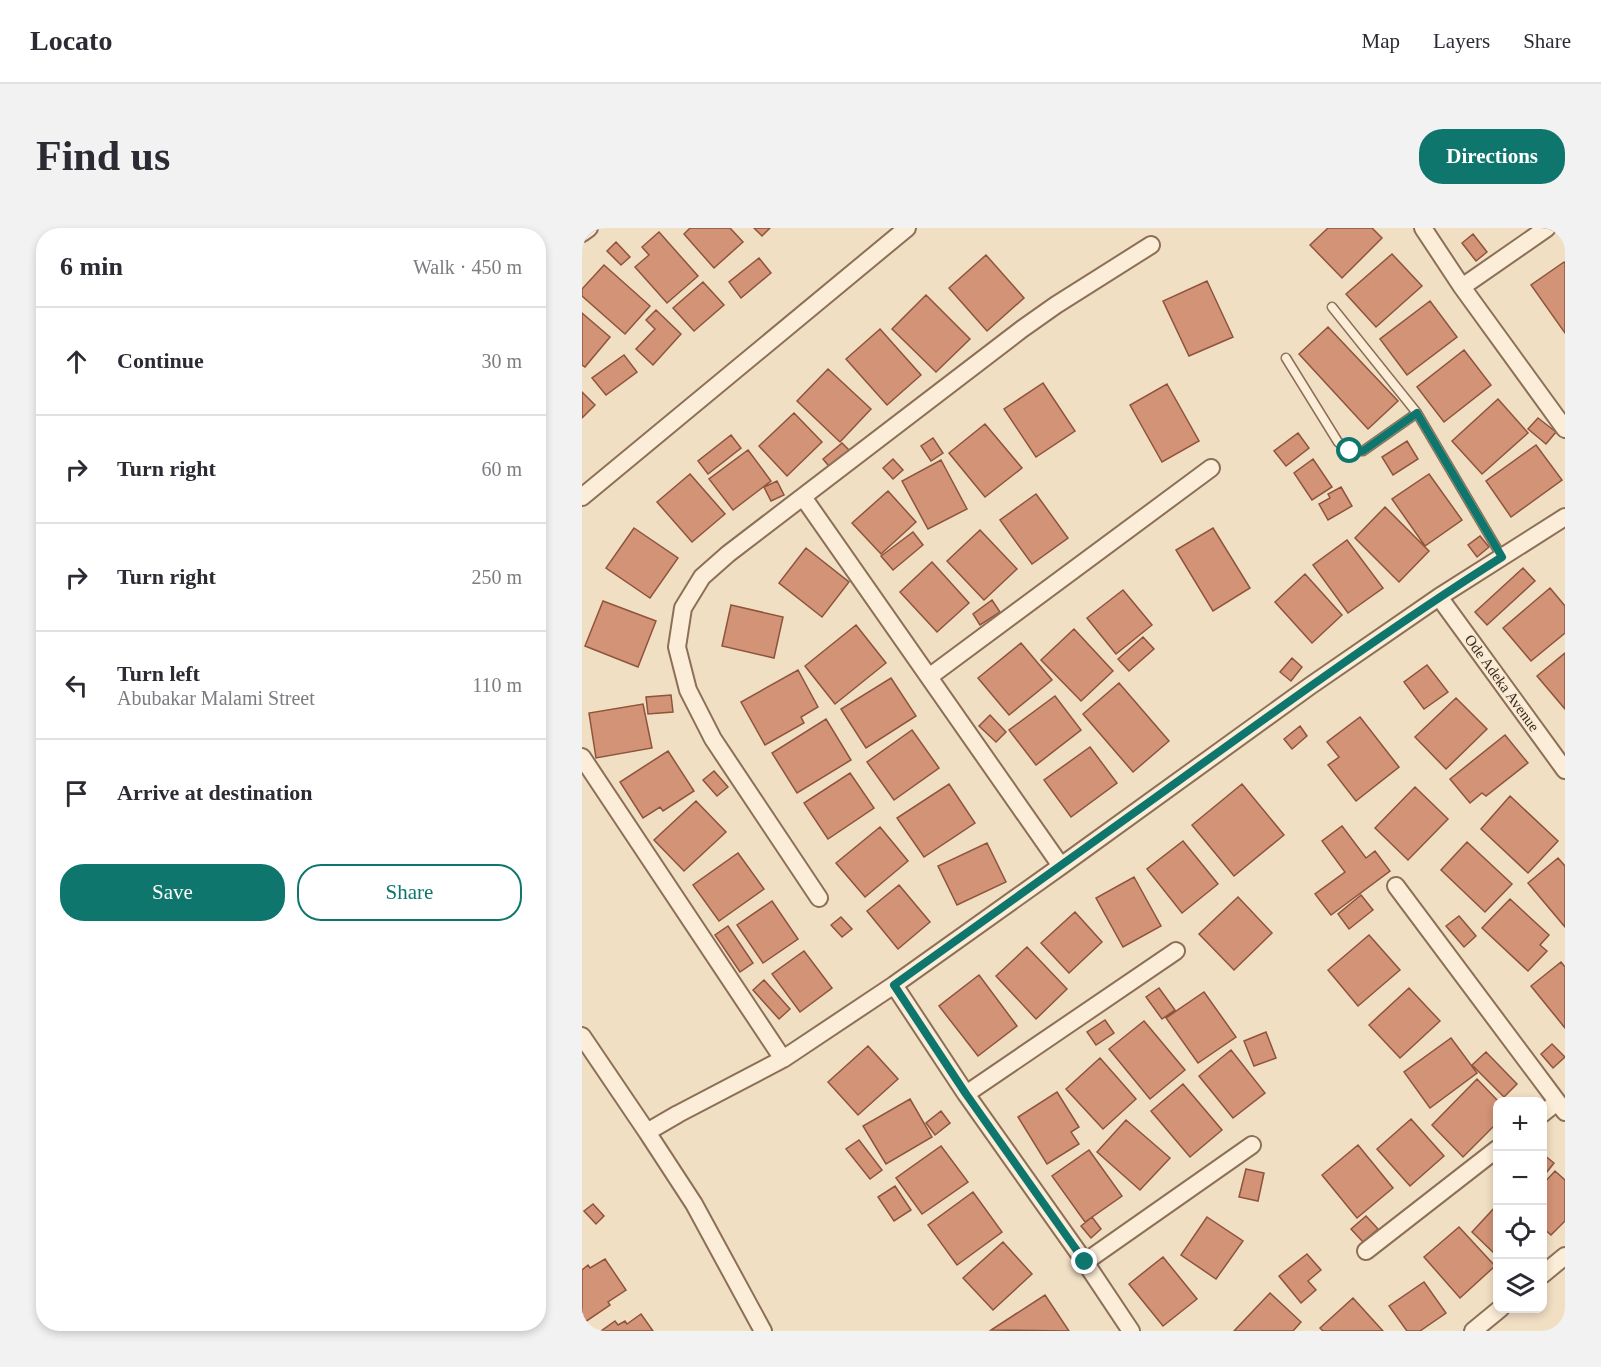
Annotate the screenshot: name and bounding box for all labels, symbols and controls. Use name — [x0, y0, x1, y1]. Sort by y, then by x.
text: Locato — [30, 25, 112, 56]
text: Map — [1362, 29, 1400, 53]
text: Layers — [1433, 29, 1490, 53]
text: Share — [1523, 29, 1571, 53]
button: Directions — [1419, 129, 1565, 184]
text: Find us — [36, 133, 170, 179]
text: 6 min — [60, 252, 123, 281]
text: Walk · 450 m — [413, 256, 522, 278]
icon: ahead — [60, 345, 93, 378]
text: Continue — [117, 348, 204, 373]
text: 30 m — [481, 350, 522, 372]
route start — [1336, 437, 1362, 463]
icon: right — [60, 453, 93, 486]
text: Turn right — [117, 456, 216, 481]
text: 60 m — [481, 458, 522, 480]
icon: right — [60, 561, 93, 594]
text: Turn right — [117, 564, 216, 589]
text: 250 m — [471, 566, 522, 588]
street label: Ode Adeka Avenue — [1462, 632, 1543, 735]
text: Turn left — [117, 661, 200, 686]
icon: left — [60, 669, 93, 702]
text: 110 m — [472, 674, 522, 696]
text: Abubakar Malami Street — [117, 687, 315, 709]
icon: arrive — [60, 777, 93, 810]
text: Arrive at destination — [117, 780, 313, 805]
button: Save — [60, 864, 285, 921]
button: Share — [297, 864, 522, 921]
map controls — [1493, 1097, 1547, 1313]
button: + — [1493, 1097, 1547, 1151]
button: − — [1493, 1151, 1547, 1205]
button: locate — [1493, 1205, 1547, 1259]
route end — [1071, 1248, 1097, 1274]
button: layers — [1493, 1259, 1547, 1313]

